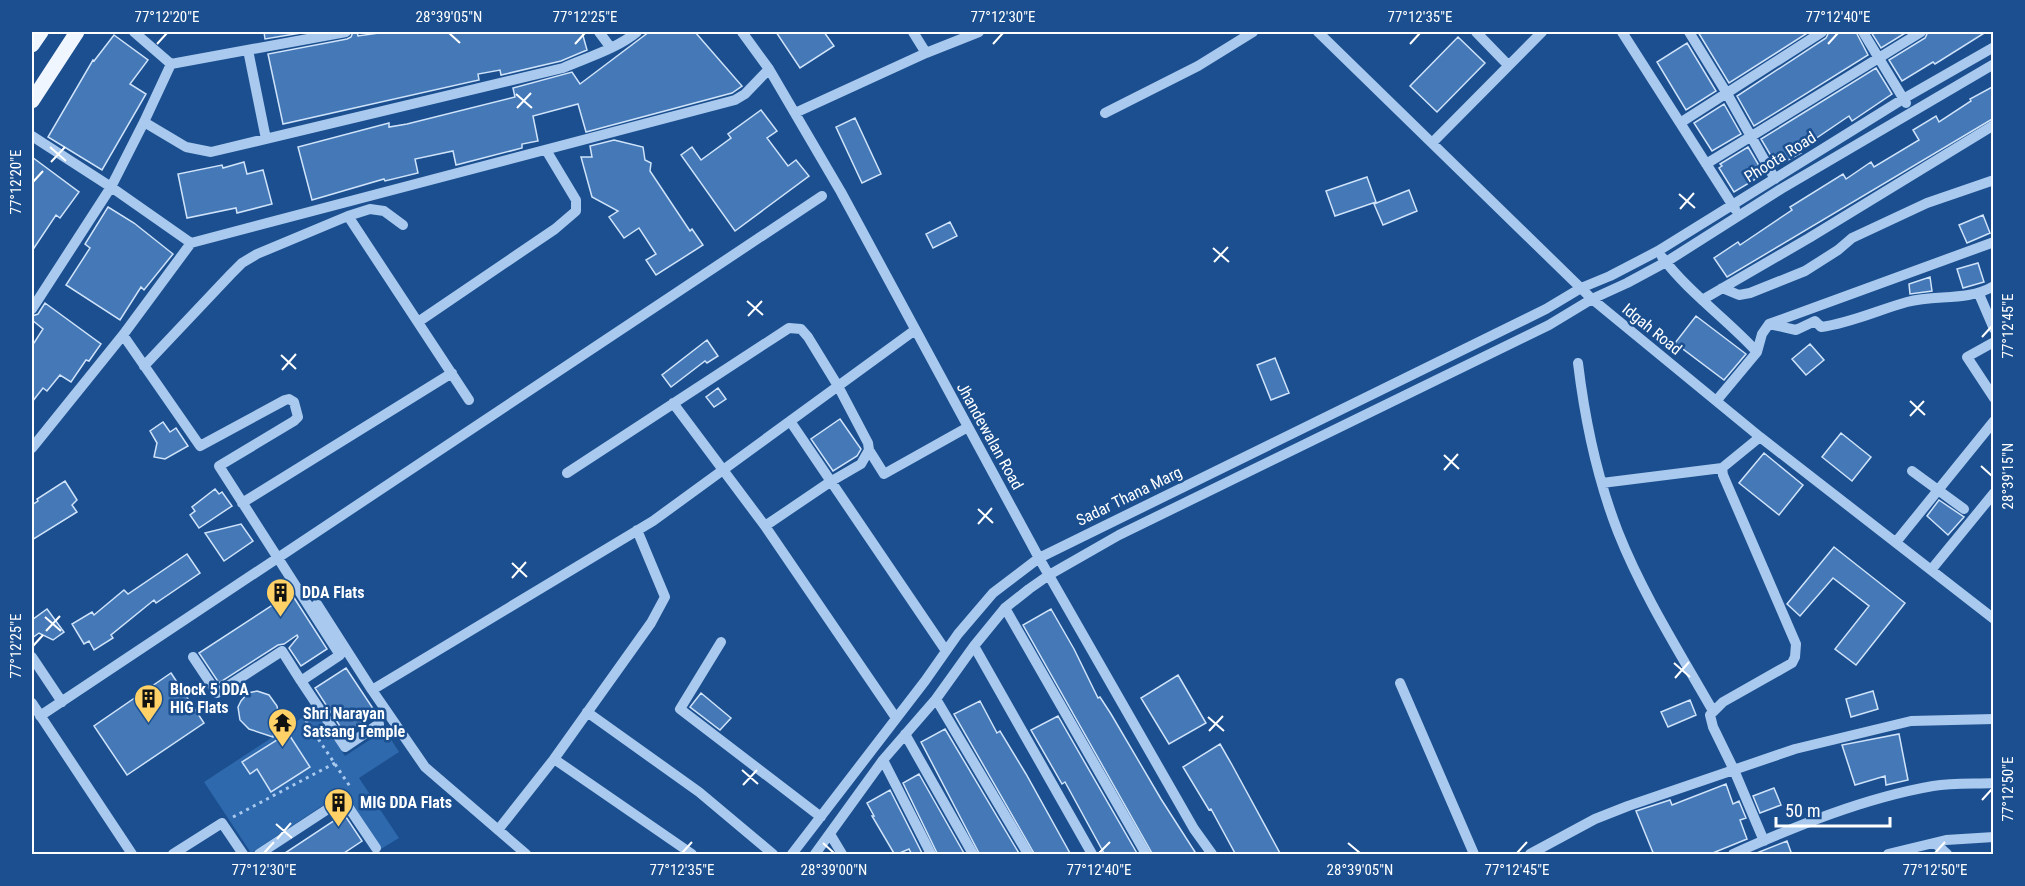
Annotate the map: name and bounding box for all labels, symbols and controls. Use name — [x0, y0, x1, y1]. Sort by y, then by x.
text: 77°12'20"E — [135, 8, 199, 26]
text: 28°39'05"N — [416, 8, 482, 26]
text: 77°12'25"E — [553, 8, 617, 26]
text: 77°12'30"E — [971, 8, 1035, 26]
text: 77°12'35"E — [1388, 8, 1452, 26]
text: 77°12'40"E — [1806, 8, 1870, 26]
street label: Phoota Road — [1741, 128, 1819, 186]
text: 77°12'20"E — [7, 150, 25, 214]
text: 77°12'45"E — [1999, 294, 2017, 358]
street label: Idgah Road — [1618, 299, 1686, 359]
street label: Jhandewalan Road — [953, 379, 1027, 493]
text: 28°39'15"N — [1999, 443, 2017, 509]
street label: Sadar Thana Marg — [1073, 462, 1185, 530]
building icon: DDA Flats — [265, 576, 297, 618]
place label: DDA Flats — [302, 583, 365, 602]
text: 77°12'25"E — [7, 614, 25, 678]
place label: Block 5 DDA HIG Flats — [170, 680, 249, 717]
building icon: Block 5 DDA HIG Flats — [133, 682, 165, 724]
place label: Shri Narayan Satsang Temple — [303, 704, 405, 741]
temple icon: Shri Narayan Satsang Temple — [266, 706, 298, 748]
text: 77°12'50"E — [1999, 757, 2017, 821]
building icon: MIG DDA Flats — [323, 786, 355, 828]
scale bar — [1776, 790, 1890, 828]
place label: MIG DDA Flats — [360, 793, 452, 812]
text: 50 m — [1785, 800, 1820, 821]
text: 77°12'30"E — [232, 861, 296, 879]
text: 77°12'35"E — [650, 861, 714, 879]
text: 28°39'00"N — [801, 861, 867, 879]
text: 77°12'40"E — [1067, 861, 1131, 879]
text: 28°39'05"N — [1327, 861, 1393, 879]
text: 77°12'45"E — [1485, 861, 1549, 879]
text: 77°12'50"E — [1903, 861, 1967, 879]

